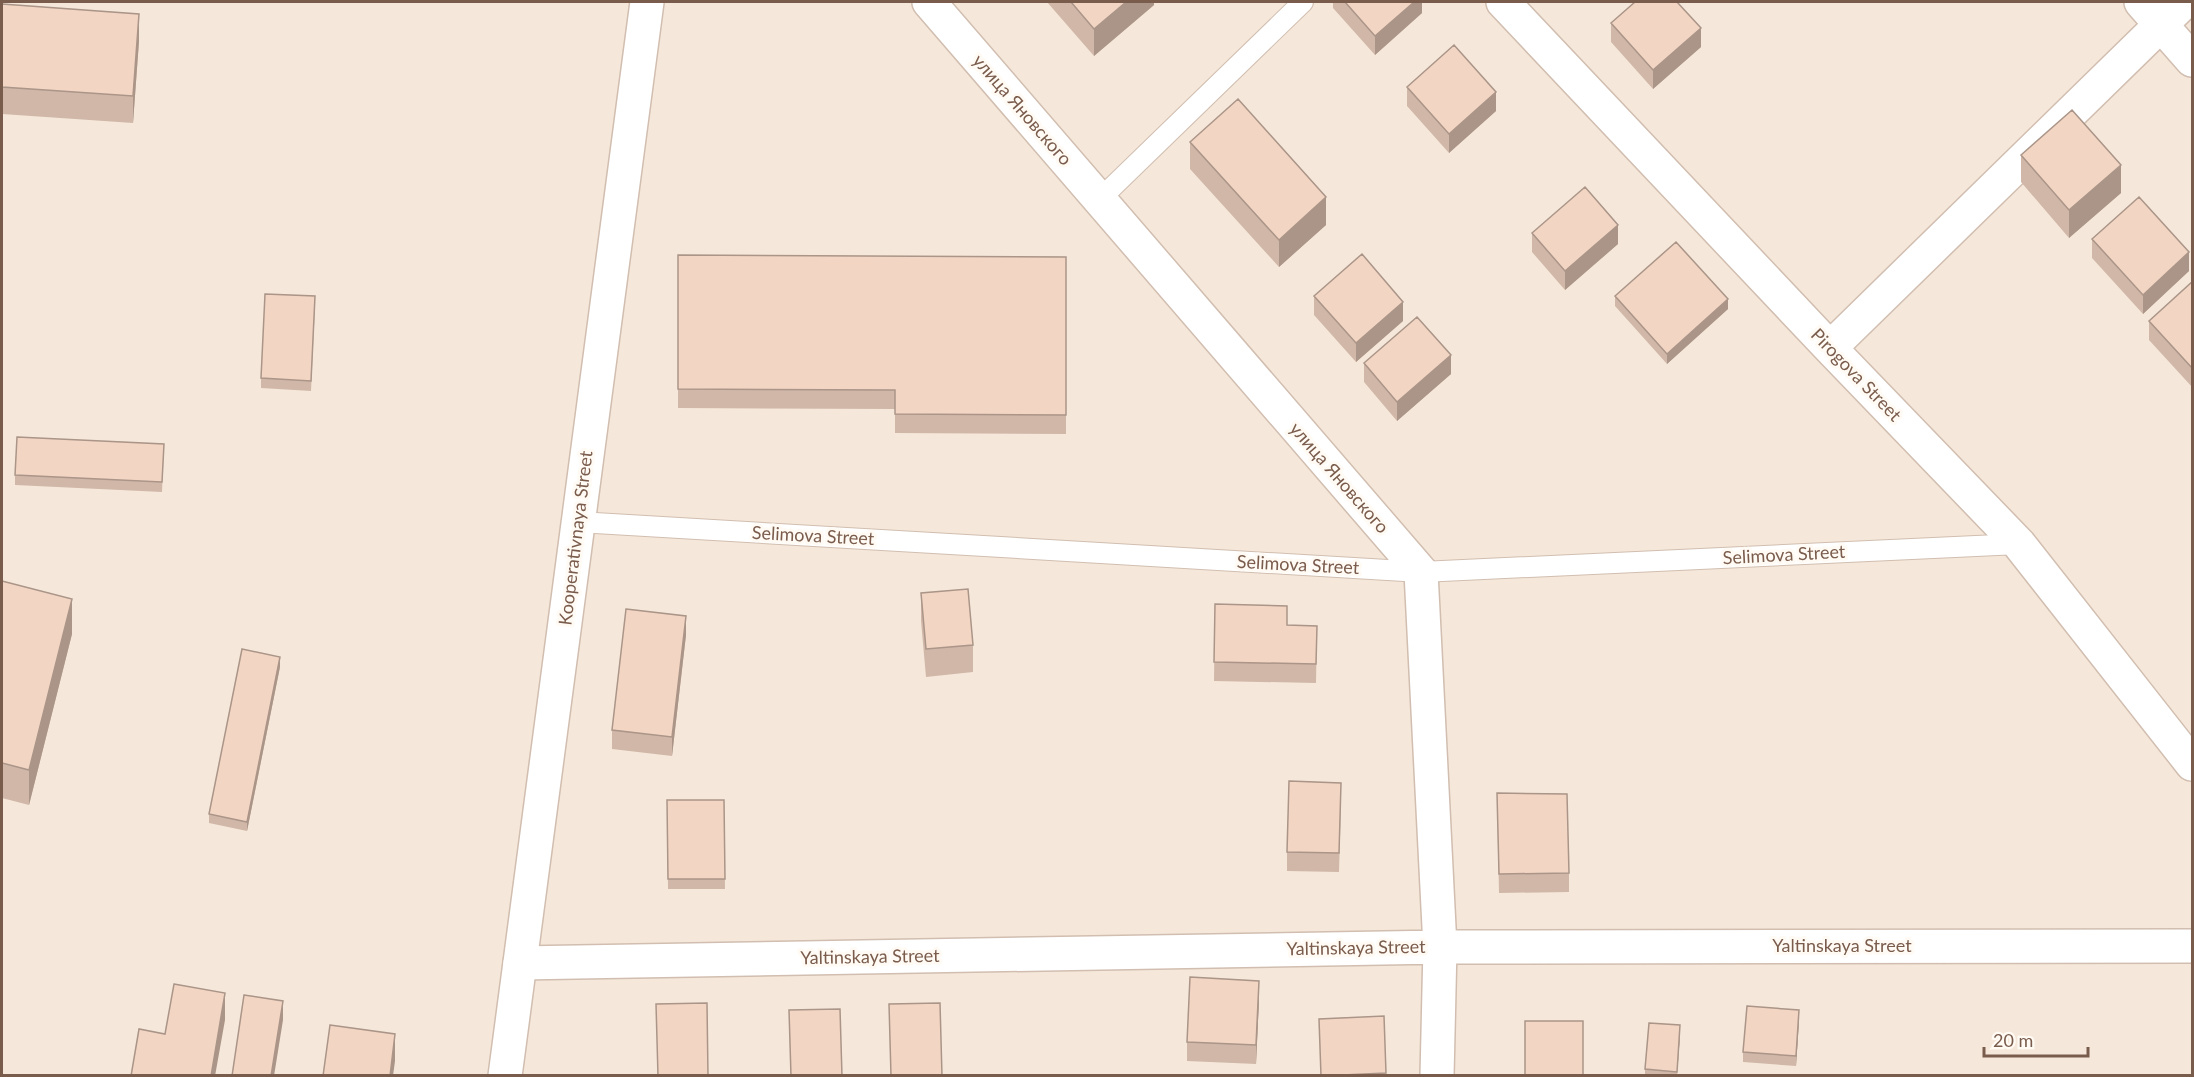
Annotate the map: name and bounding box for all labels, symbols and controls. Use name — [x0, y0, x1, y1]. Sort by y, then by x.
street label: улица Яновского — [969, 49, 1077, 169]
street label: Pirogova Street — [1807, 323, 1907, 426]
street label: улица Яновского — [1286, 417, 1394, 537]
street label: Kooperativnaya Street — [553, 449, 597, 626]
street label: Selimova Street — [751, 521, 875, 549]
street label: Selimova Street — [1722, 540, 1846, 568]
street label: Selimova Street — [1236, 550, 1360, 578]
street label: Yaltinskaya Street — [1772, 934, 1912, 956]
street label: Yaltinskaya Street — [1286, 935, 1426, 959]
street label: Yaltinskaya Street — [800, 944, 940, 968]
scale bar — [1984, 1020, 2088, 1058]
text: 20 m — [1993, 1029, 2033, 1051]

